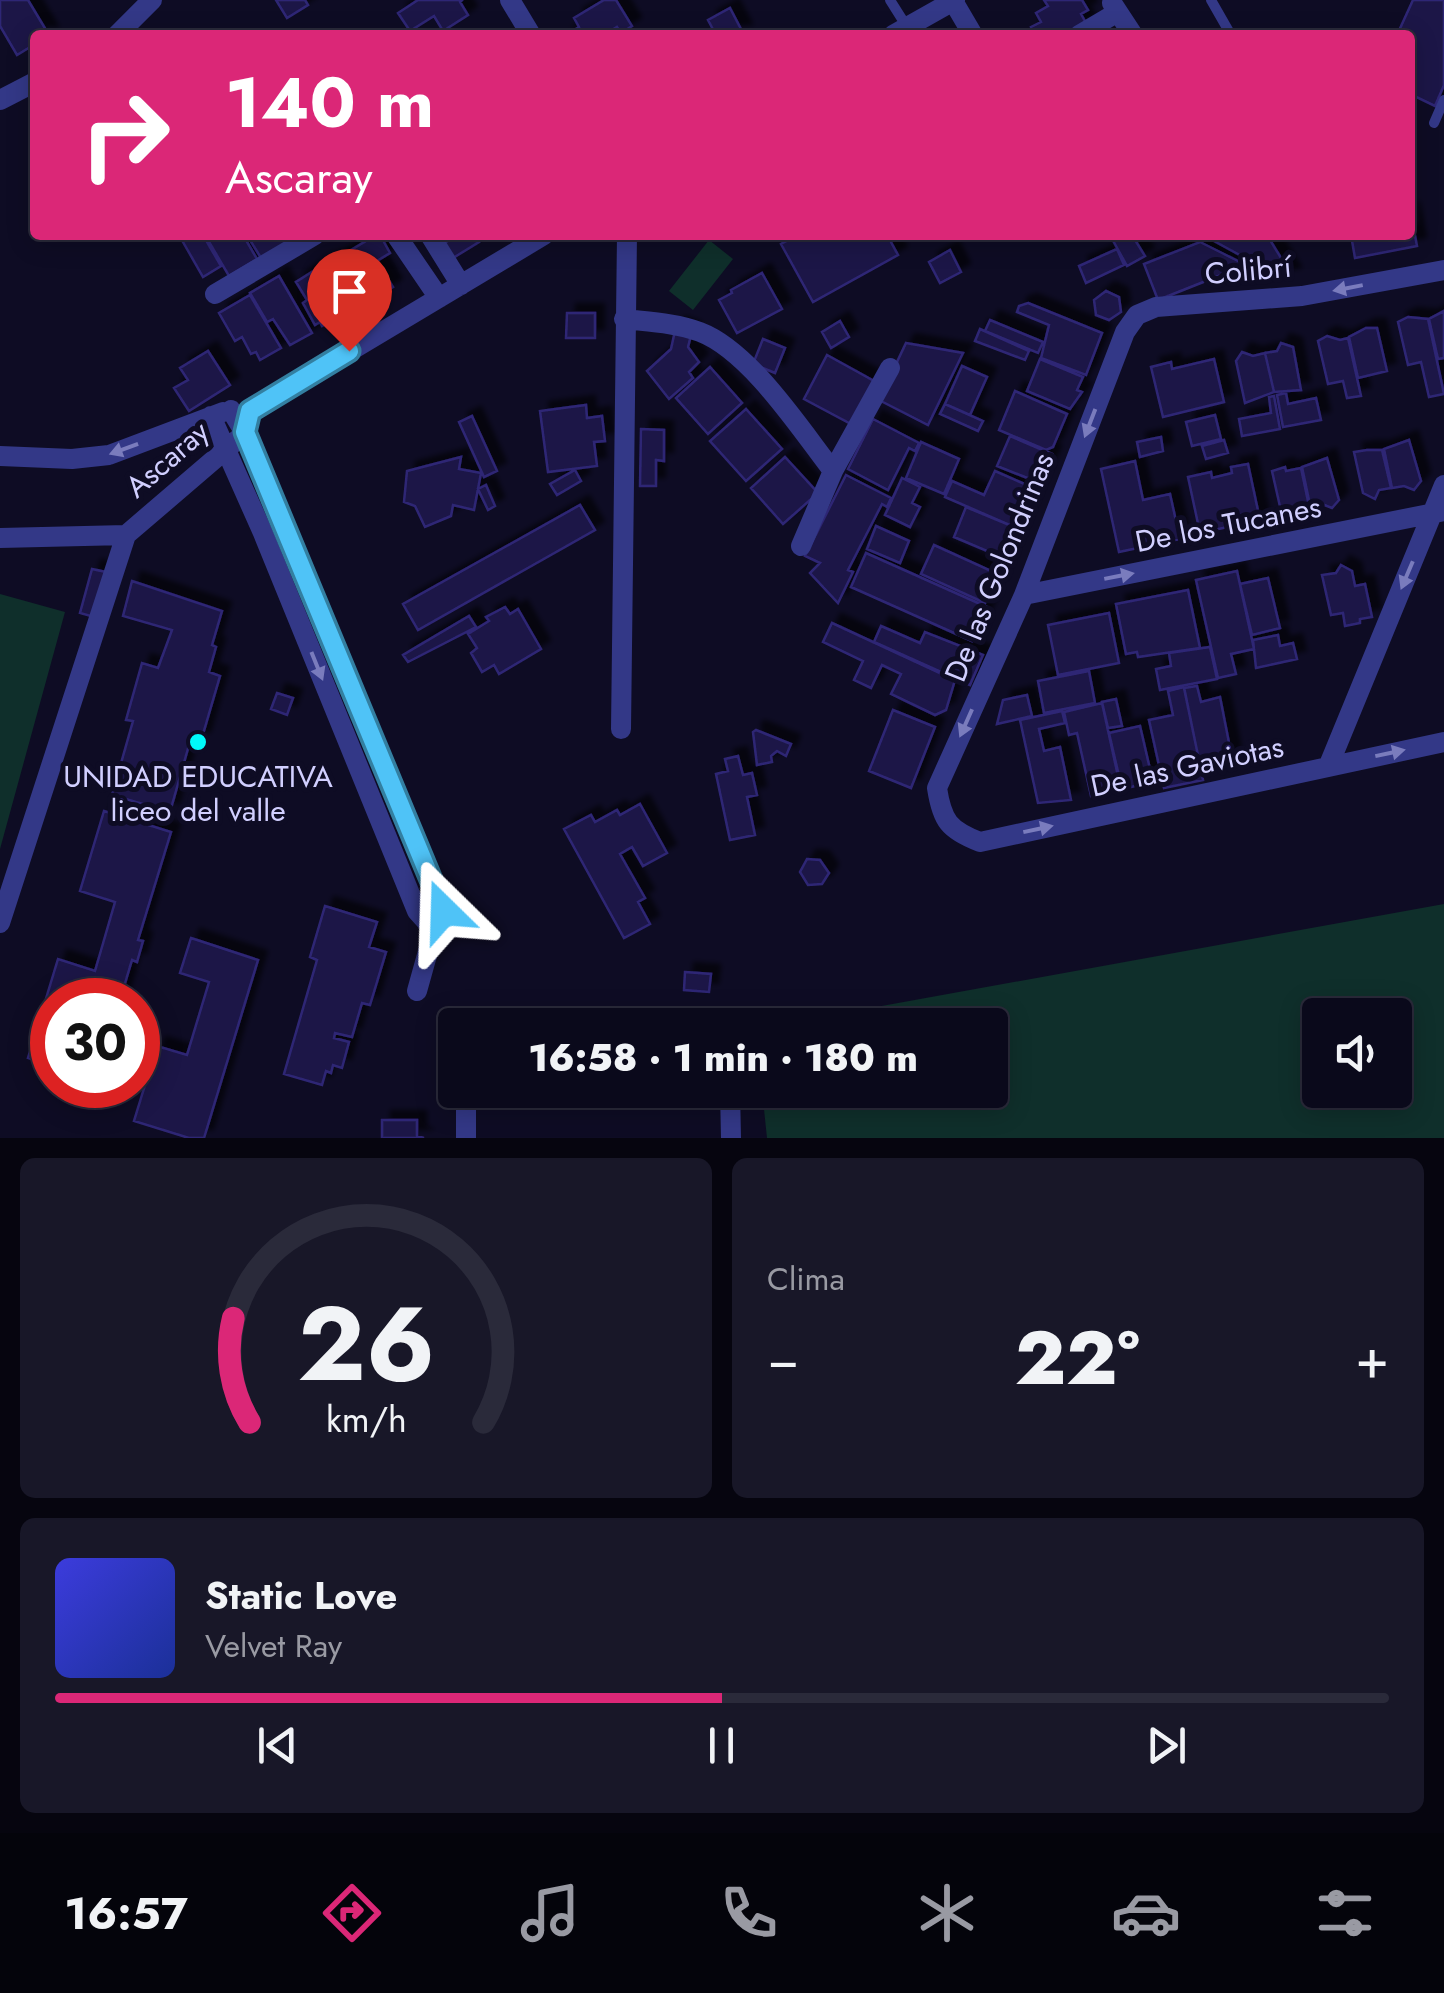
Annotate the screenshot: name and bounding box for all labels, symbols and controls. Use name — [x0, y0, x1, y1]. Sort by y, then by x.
text: 140 m — [225, 52, 434, 153]
icon: right — [60, 70, 190, 200]
text: Ascaray — [225, 145, 373, 210]
street label: Colibrí — [1203, 245, 1294, 295]
pin — [307, 249, 392, 352]
icon: arrive — [322, 264, 377, 319]
one-way arrow — [1332, 280, 1363, 296]
one-way arrow — [1082, 408, 1097, 438]
street label: Ascaray — [116, 410, 219, 508]
one-way arrow — [109, 442, 139, 457]
street label: De las Golondrinas — [933, 446, 1065, 688]
street label: De los Tucanes — [1131, 485, 1325, 563]
one-way arrow — [1399, 561, 1415, 590]
one-way arrow — [1104, 568, 1135, 584]
one-way arrow — [310, 652, 326, 682]
one-way arrow — [958, 708, 974, 738]
street label: De las Gaviotas — [1087, 725, 1287, 807]
marker: UNIDAD EDUCATIVA liceo del valle — [187, 731, 209, 753]
one-way arrow — [1375, 745, 1406, 760]
place label: UNIDAD EDUCATIVA liceo del valle — [63, 755, 333, 832]
one-way arrow — [1023, 821, 1054, 837]
position arrow — [392, 859, 496, 963]
speed limit sign: 30 — [30, 978, 160, 1108]
map controls — [1302, 998, 1412, 1108]
button: sound — [1302, 998, 1412, 1108]
text: 16:58 · 1 min · 180 m — [528, 1030, 918, 1085]
text: Clima — [767, 1256, 845, 1302]
text: 26 — [297, 1269, 435, 1419]
text: 22° — [1015, 1304, 1140, 1412]
text: − — [767, 1319, 799, 1399]
text: + — [1355, 1319, 1389, 1399]
text: km/h — [326, 1394, 406, 1445]
text: Static Love — [205, 1568, 397, 1623]
text: Velvet Ray — [205, 1623, 342, 1669]
icon: previous — [250, 1718, 305, 1773]
icon: pause — [694, 1718, 749, 1773]
icon: next — [1139, 1718, 1194, 1773]
icon: directions — [317, 1878, 387, 1948]
icon: music — [515, 1878, 585, 1948]
icon: phone — [714, 1878, 784, 1948]
icon: climate — [912, 1878, 982, 1948]
icon: car — [1111, 1878, 1181, 1948]
icon: filters — [1310, 1878, 1380, 1948]
text: 16:57 — [64, 1881, 188, 1946]

